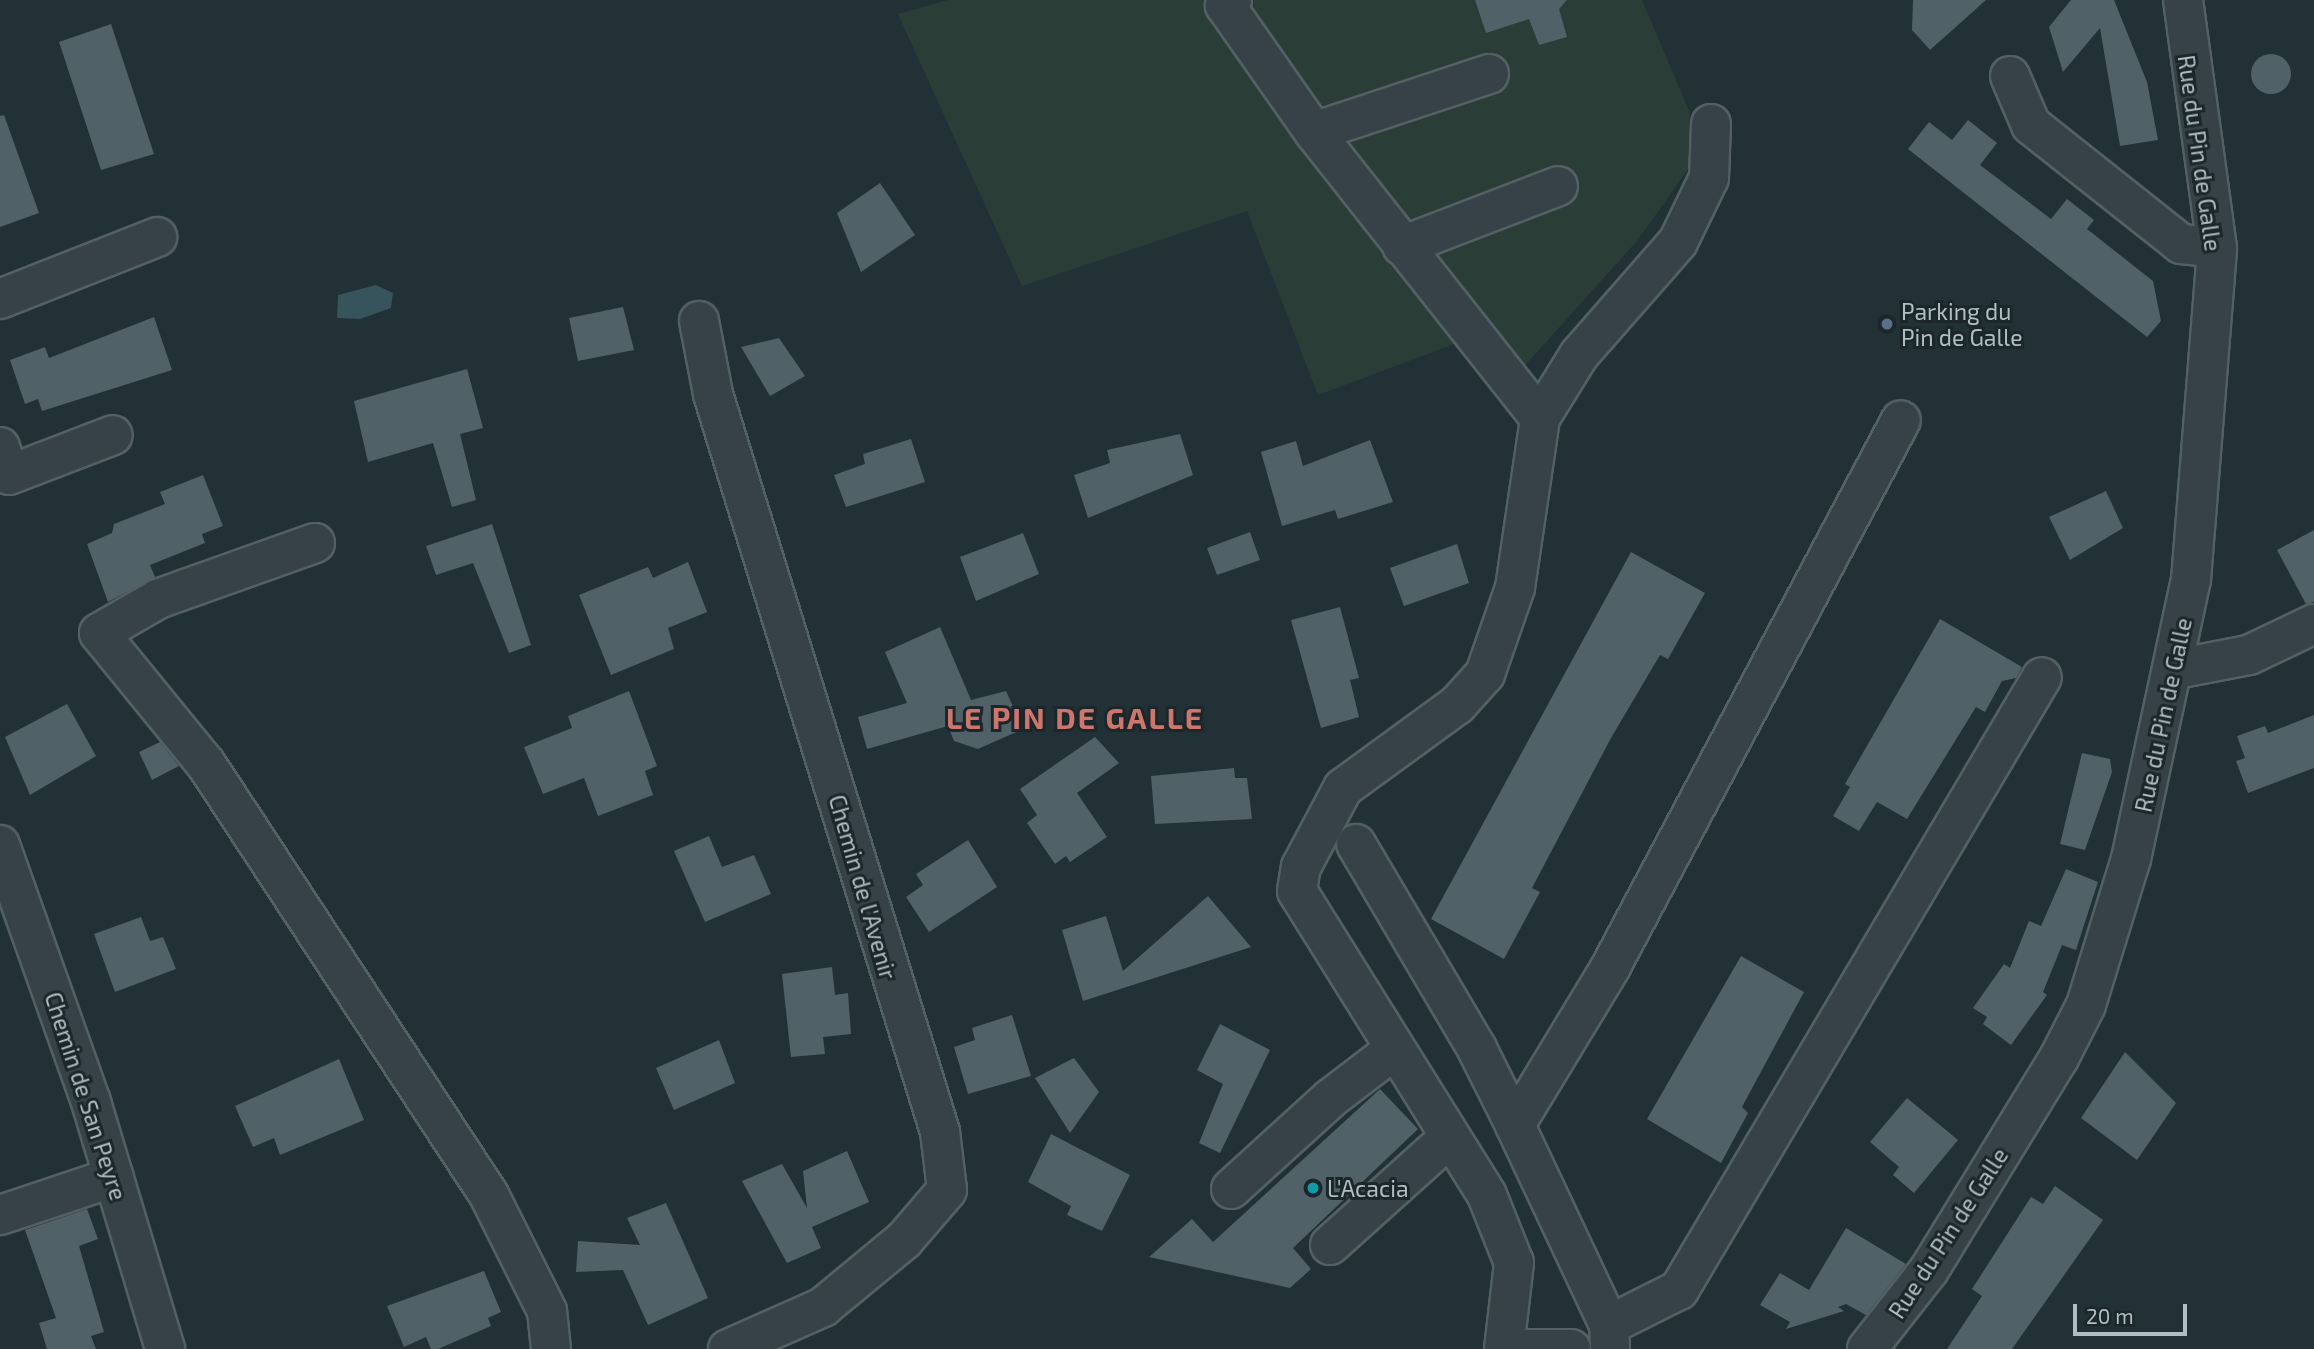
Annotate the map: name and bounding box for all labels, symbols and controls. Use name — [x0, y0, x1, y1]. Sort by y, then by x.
street label: Rue du Pin de Galle — [2173, 53, 2227, 253]
place label: Parking du Pin de Galle — [1901, 297, 2023, 351]
marker: Parking du Pin de Galle — [1879, 316, 1895, 332]
street label: Rue du Pin de Galle — [2129, 615, 2197, 815]
district label: LE PIN DE GALLE — [948, 699, 1202, 735]
street label: Chemin de l'Avenir — [823, 792, 903, 982]
street label: Chemin de San Peyre — [39, 989, 133, 1203]
street label: Rue du Pin de Galle — [1883, 1143, 2013, 1323]
place label: L'Acacia — [1327, 1174, 1409, 1202]
marker: L'Acacia — [1305, 1180, 1321, 1196]
scale bar — [2076, 1290, 2190, 1334]
text: 20 m — [2086, 1303, 2134, 1328]

